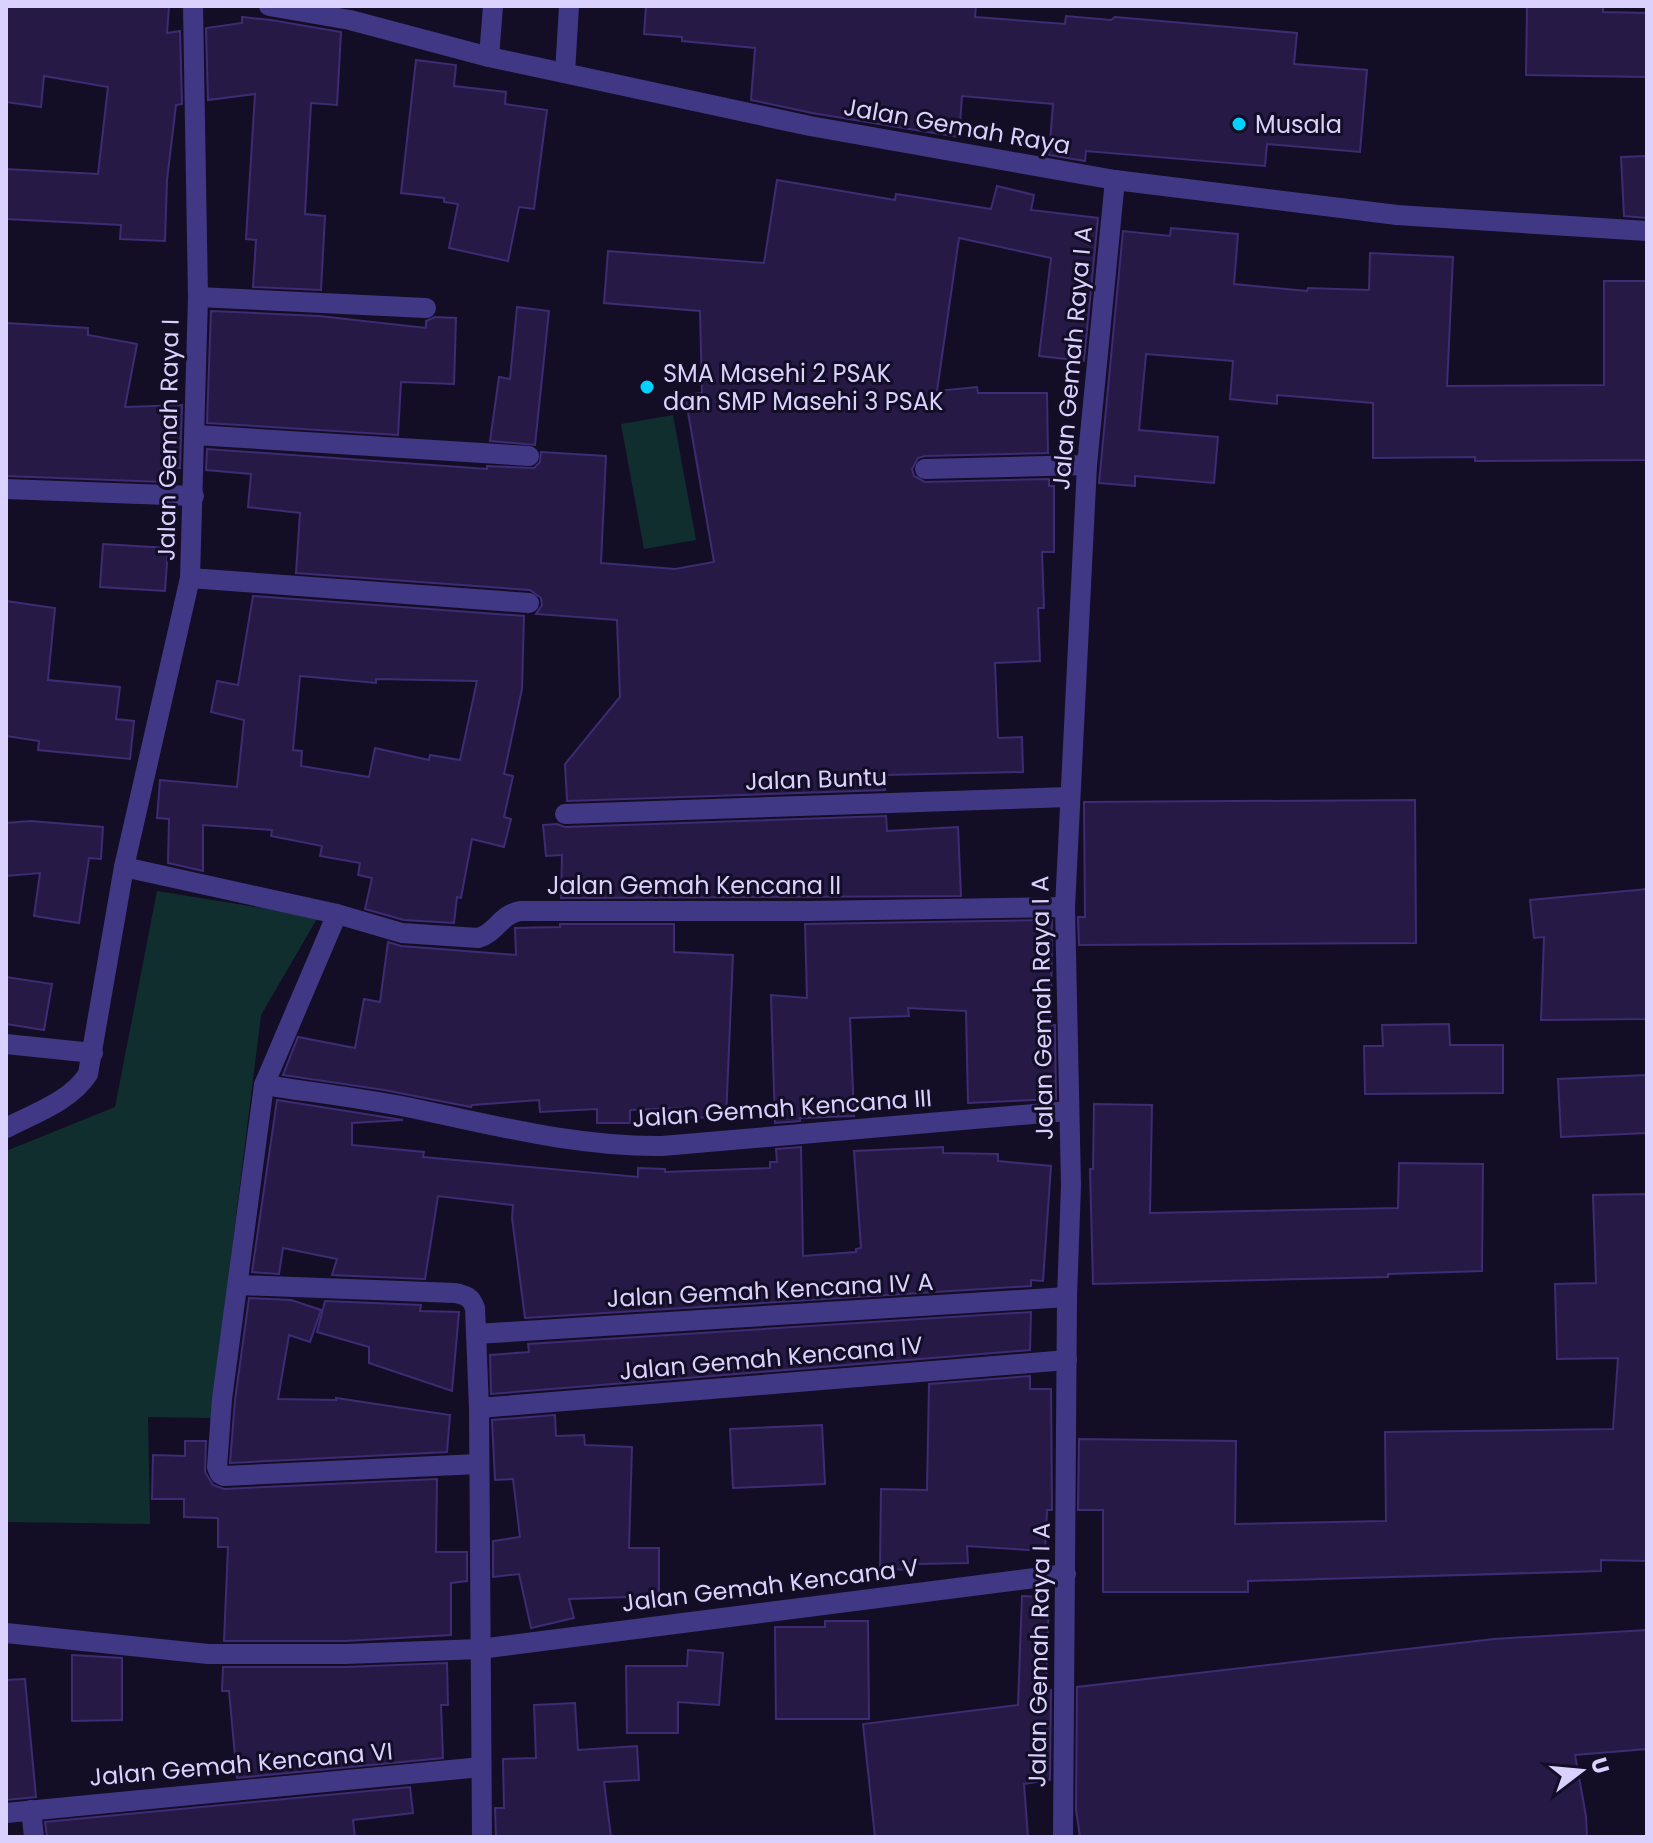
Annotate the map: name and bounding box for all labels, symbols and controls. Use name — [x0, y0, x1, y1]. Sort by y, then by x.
street label: Jalan Gemah Raya — [841, 90, 1073, 162]
place label: Musala — [1255, 108, 1342, 141]
marker: Musala — [1230, 115, 1248, 133]
street label: Jalan Gemah Raya I A — [1044, 225, 1100, 491]
street label: Jalan Gemah Raya I — [149, 319, 187, 561]
place label: SMA Masehi 2 PSAK dan SMP Masehi 3 PSAK — [663, 357, 943, 418]
marker: SMA Masehi 2 PSAK dan SMP Masehi 3 PSAK — [638, 378, 656, 396]
street label: Jalan Buntu — [744, 760, 888, 798]
street label: Jalan Gemah Kencana II — [547, 869, 841, 902]
street label: Jalan Gemah Raya I A — [1023, 875, 1061, 1141]
street label: Jalan Gemah Kencana III — [631, 1081, 933, 1135]
street label: Jalan Gemah Kencana IV A — [606, 1265, 934, 1315]
street label: Jalan Gemah Kencana IV — [618, 1328, 924, 1388]
street label: Jalan Gemah Raya I A — [1020, 1522, 1058, 1788]
street label: Jalan Gemah Kencana V — [620, 1550, 920, 1620]
north arrow — [1541, 1731, 1621, 1811]
street label: Jalan Gemah Kencana VI — [88, 1734, 394, 1794]
text: U — [1583, 1754, 1617, 1777]

